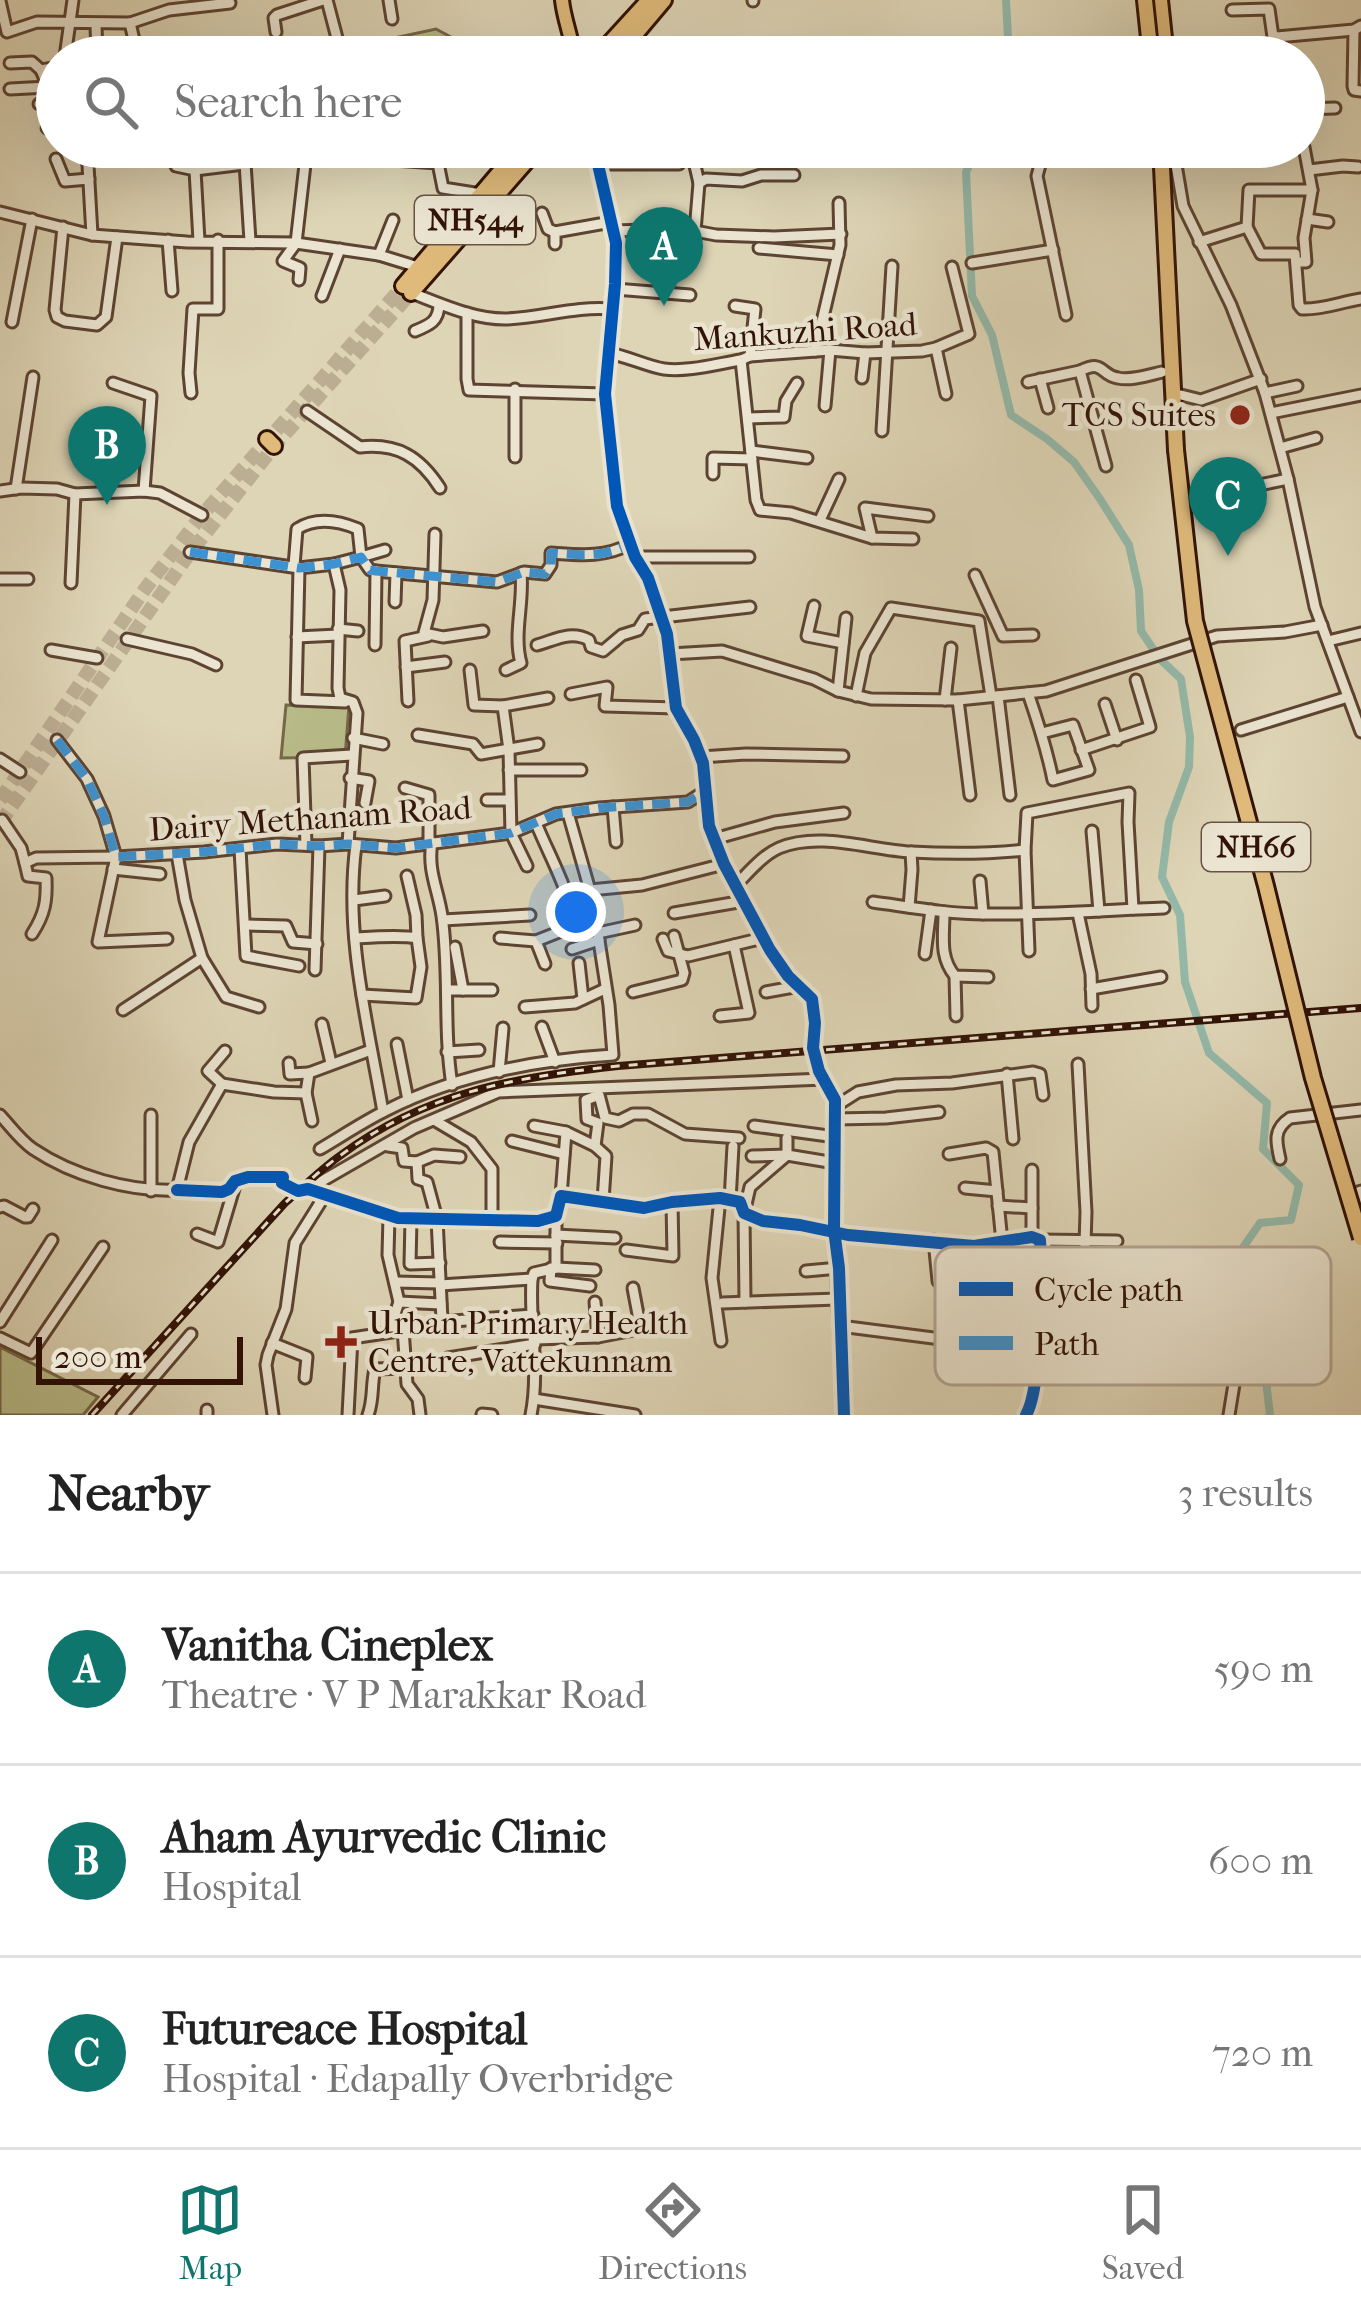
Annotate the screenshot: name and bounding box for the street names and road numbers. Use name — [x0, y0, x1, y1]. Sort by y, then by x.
road number: NH544 — [415, 196, 535, 244]
street label: Mankuzhi Road — [692, 305, 919, 359]
street label: Dairy Methanam Road — [148, 788, 473, 850]
road number: NH66 — [1202, 823, 1310, 871]

